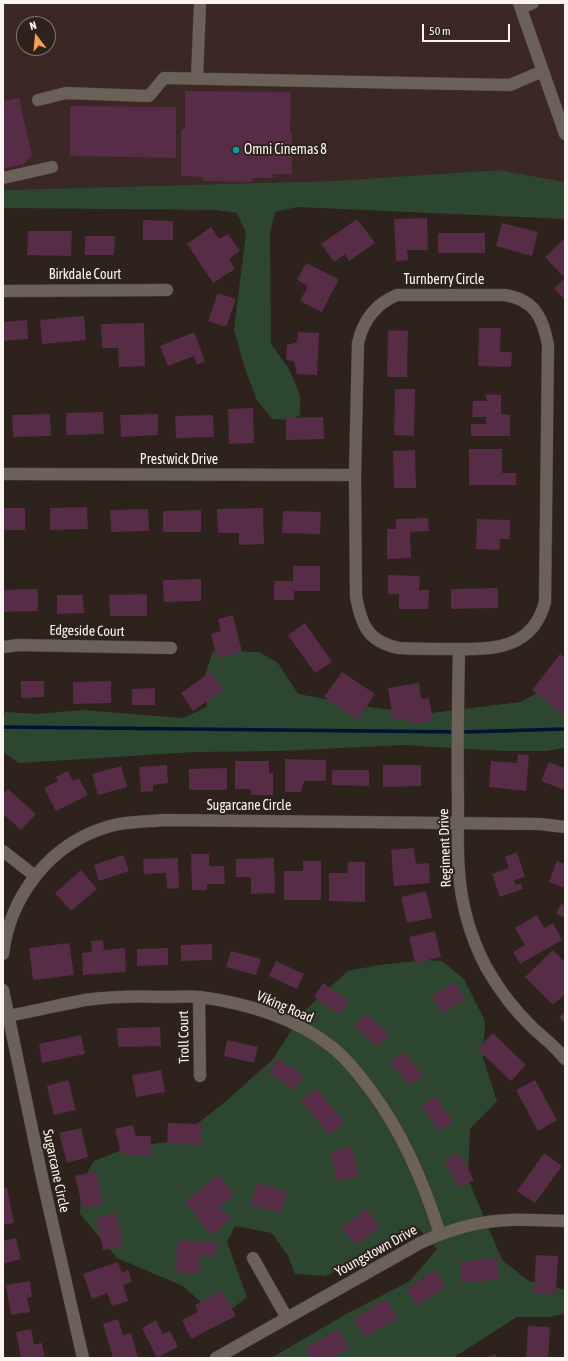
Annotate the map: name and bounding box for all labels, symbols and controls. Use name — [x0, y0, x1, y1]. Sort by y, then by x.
north arrow — [16, 16, 56, 56]
scale bar — [424, 16, 512, 42]
text: N — [28, 19, 38, 32]
text: 50 m — [429, 24, 451, 38]
place label: Omni Cinemas 8 — [244, 142, 327, 158]
marker: Omni Cinemas 8 — [231, 145, 241, 155]
street label: Birkdale Court — [49, 267, 121, 283]
street label: Turnberry Circle — [404, 272, 484, 288]
street label: Prestwick Drive — [140, 452, 218, 468]
street label: Edgeside Court — [49, 622, 125, 640]
street label: Sugarcane Circle — [207, 798, 291, 814]
street label: Regiment Drive — [435, 808, 455, 888]
street label: Viking Road — [254, 987, 316, 1027]
street label: Troll Court — [175, 1010, 193, 1064]
street label: Sugarcane Circle — [39, 1128, 73, 1214]
street label: Youngstown Drive — [332, 1222, 420, 1280]

